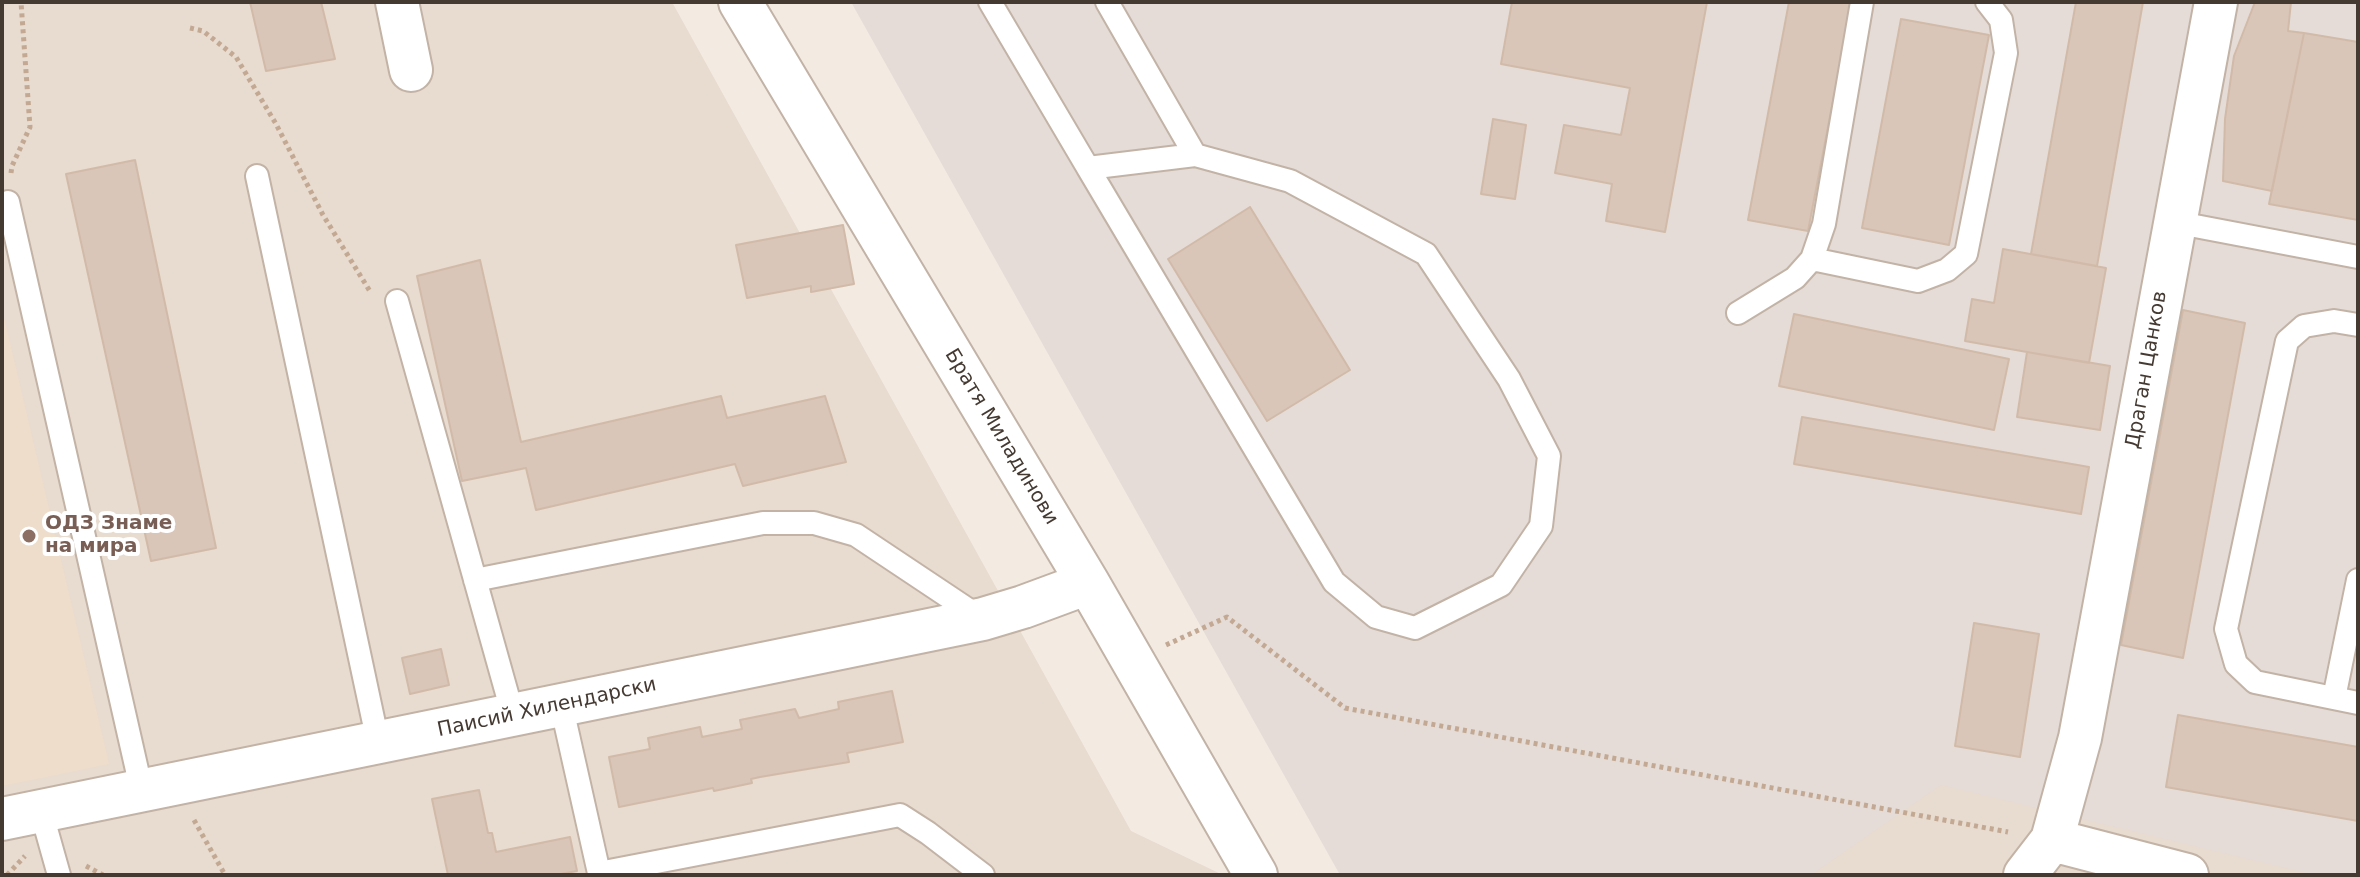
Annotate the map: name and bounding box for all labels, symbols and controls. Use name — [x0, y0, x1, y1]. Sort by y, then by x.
street label: Драган Цанков — [2121, 289, 2173, 451]
street label: Братя Миладинови — [939, 345, 1063, 529]
place label: ОДЗ Знаме на мира — [45, 512, 172, 559]
marker: ОДЗ Знаме на мира — [20, 527, 38, 545]
street label: Паисий Хилендарски — [435, 673, 659, 743]

